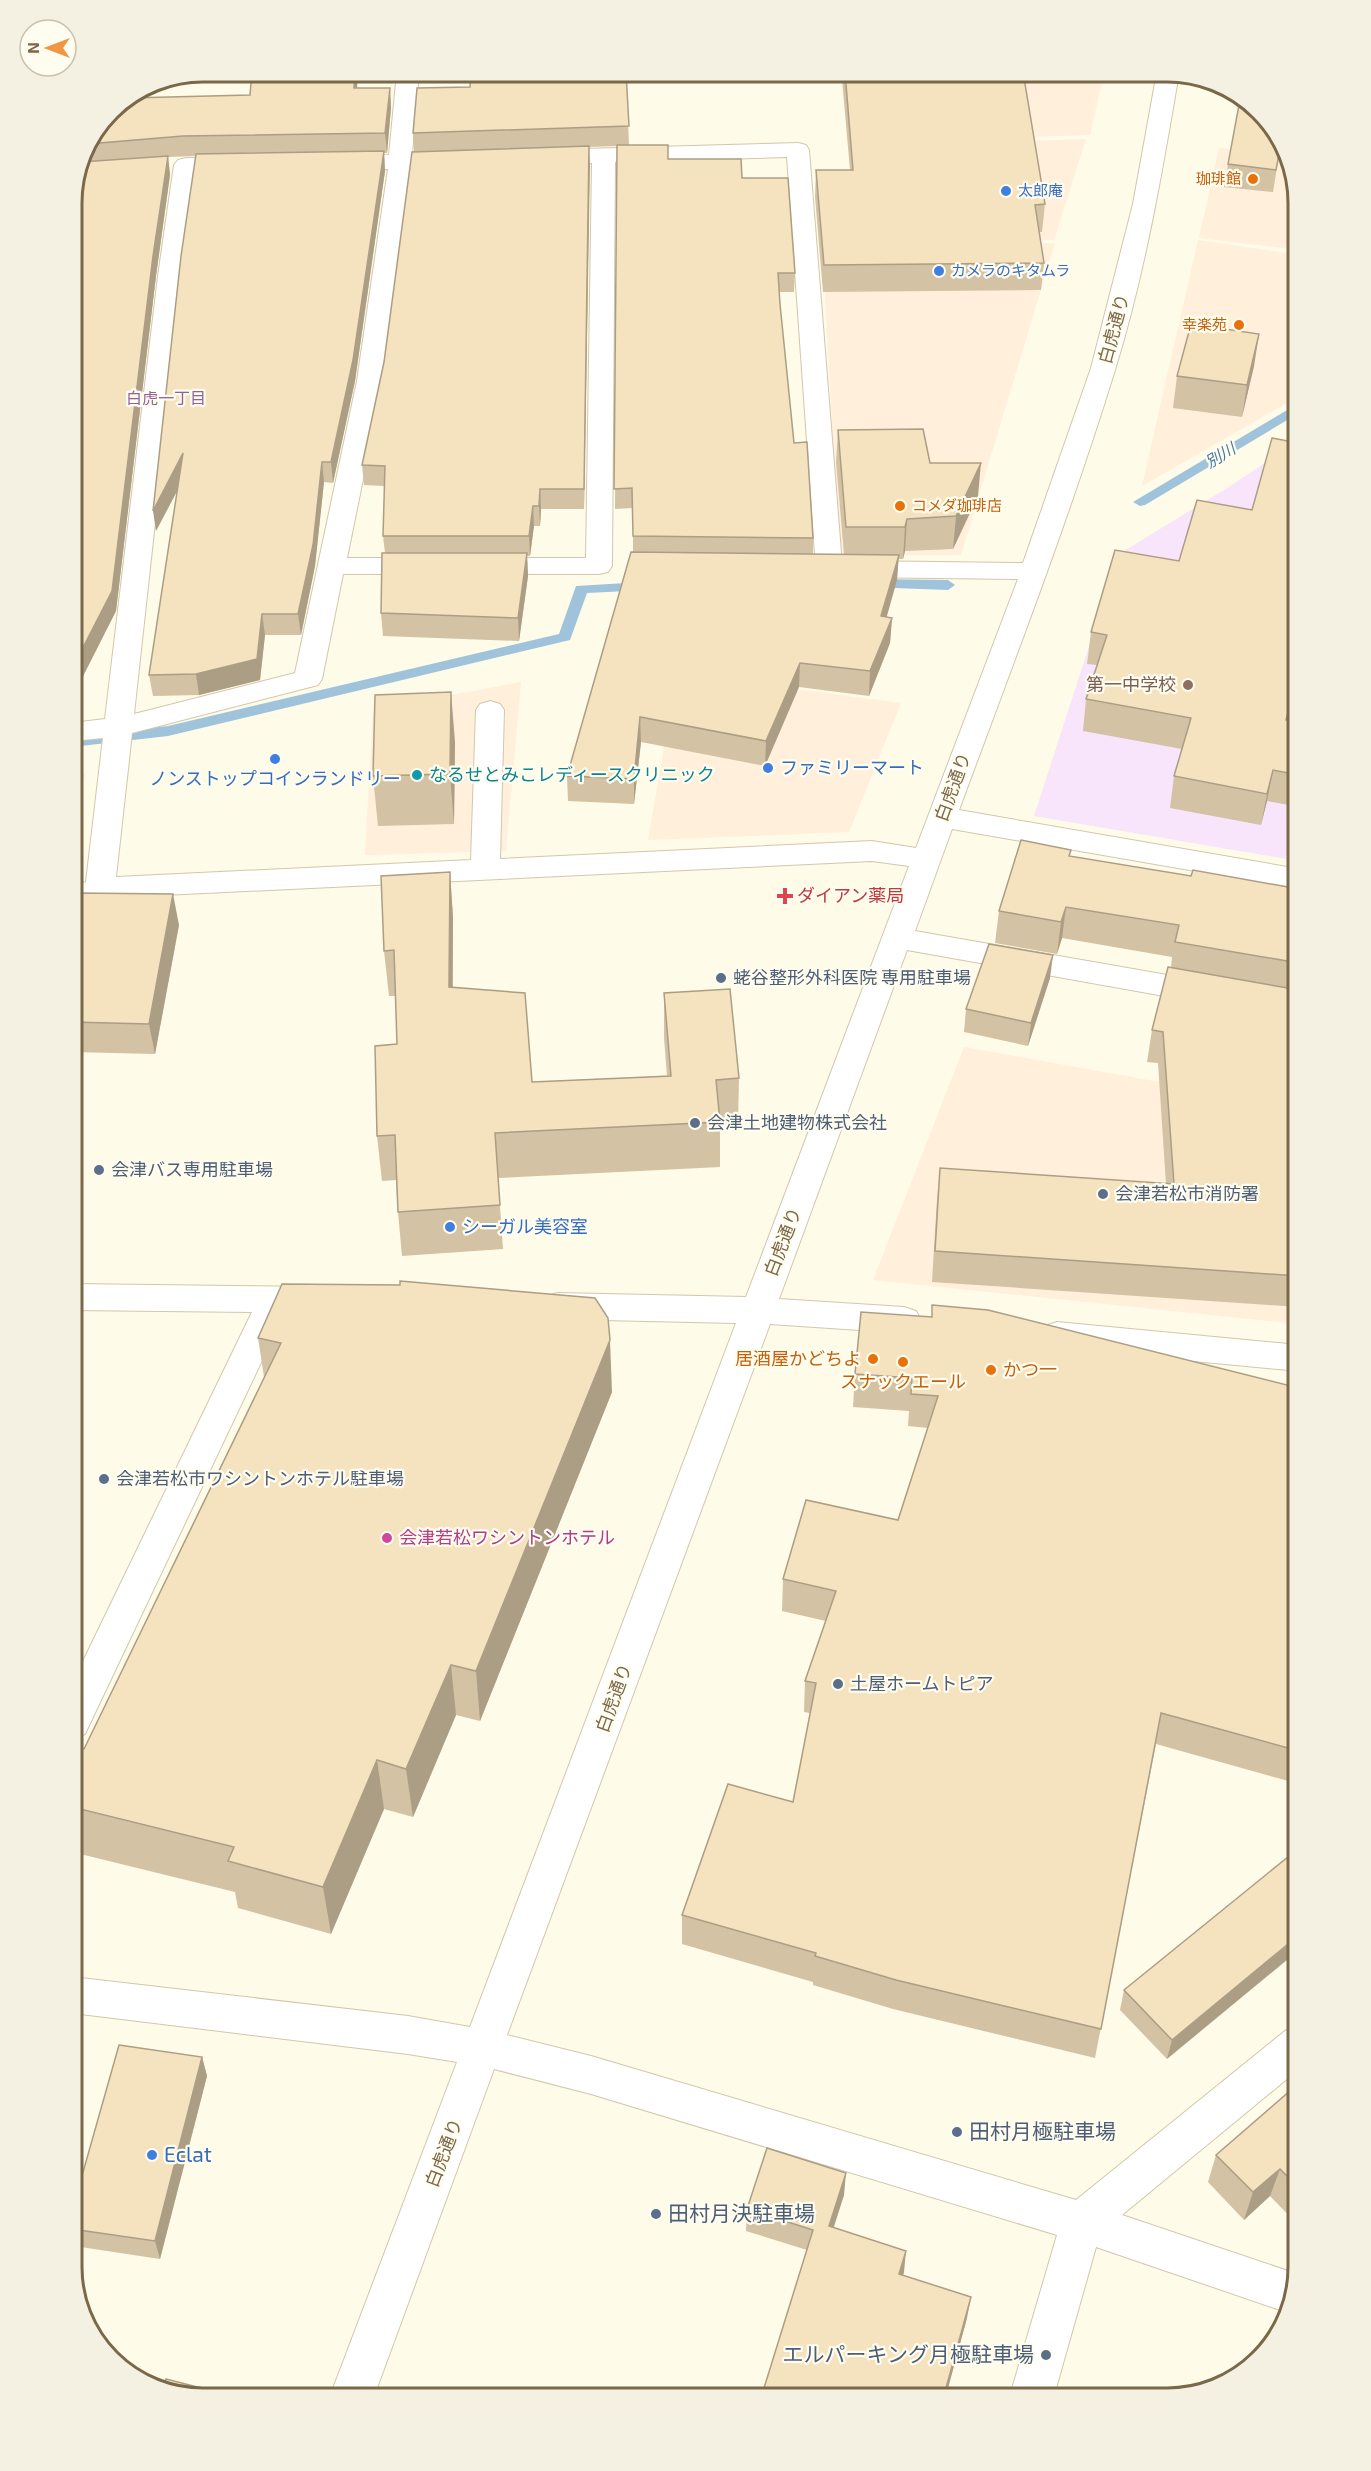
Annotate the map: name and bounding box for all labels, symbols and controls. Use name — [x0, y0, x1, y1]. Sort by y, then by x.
north arrow — [18, 18, 78, 78]
text: N — [23, 42, 42, 54]
place label: 珈琲館 — [1196, 169, 1241, 187]
marker: 珈琲館 — [1246, 172, 1260, 186]
place label: 太郎庵 — [1018, 181, 1063, 199]
marker: 太郎庵 — [999, 184, 1013, 198]
place label: カメラのキタムラ — [951, 261, 1070, 279]
marker: カメラのキタムラ — [932, 264, 946, 278]
street label: 白虎通り — [1093, 291, 1133, 366]
place label: 幸楽苑 — [1182, 315, 1227, 333]
marker: 幸楽苑 — [1232, 318, 1246, 332]
district label: 白虎一丁目 — [126, 388, 206, 407]
water label: 別川 — [1201, 437, 1240, 471]
place label: コメダ珈琲店 — [912, 496, 1002, 514]
marker: コメダ珈琲店 — [893, 499, 907, 513]
place label: 第一中学校 — [1086, 673, 1176, 695]
marker: 第一中学校 — [1181, 678, 1195, 692]
street label: 白虎通り — [929, 749, 975, 824]
marker: ノンストップコインランドリー — [268, 752, 282, 766]
place label: ファミリーマート — [780, 756, 924, 778]
marker: ファミリーマート — [761, 761, 775, 775]
place label: なるせとみこレディースクリニック — [429, 763, 715, 785]
place label: ノンストップコインランドリー — [149, 767, 401, 789]
marker: なるせとみこレディースクリニック — [410, 768, 424, 782]
place label: ダイアン薬局 — [797, 884, 904, 906]
marker: ダイアン薬局 — [778, 889, 792, 903]
place label: 蛯谷整形外科医院 専用駐車場 — [733, 966, 971, 988]
marker: 蛯谷整形外科医院 専用駐車場 — [714, 971, 728, 985]
place label: 会津土地建物株式会社 — [707, 1111, 887, 1133]
marker: 会津土地建物株式会社 — [688, 1116, 702, 1130]
place label: 会津バス専用駐車場 — [111, 1158, 273, 1180]
marker: 会津バス専用駐車場 — [92, 1163, 106, 1177]
place label: 会津若松市消防署 — [1115, 1182, 1259, 1204]
marker: 会津若松市消防署 — [1096, 1187, 1110, 1201]
street label: 白虎通り — [759, 1204, 805, 1279]
place label: シーガル美容室 — [462, 1215, 588, 1237]
marker: シーガル美容室 — [443, 1220, 457, 1234]
place label: 居酒屋かどちよ — [735, 1347, 861, 1369]
marker: 居酒屋かどちよ — [866, 1352, 880, 1366]
marker: スナックエール — [896, 1355, 910, 1369]
place label: かつ一 — [1003, 1358, 1057, 1380]
marker: かつ一 — [984, 1363, 998, 1377]
place label: スナックエール — [840, 1370, 966, 1392]
place label: 会津若松市ワシントンホテル駐車場 — [116, 1467, 404, 1489]
marker: 会津若松市ワシントンホテル駐車場 — [97, 1472, 111, 1486]
place label: 会津若松ワシントンホテル — [399, 1526, 615, 1548]
marker: 会津若松ワシントンホテル — [380, 1531, 394, 1545]
street label: 白虎通り — [590, 1660, 636, 1735]
place label: 土屋ホームトピア — [850, 1672, 993, 1694]
marker: 土屋ホームトピア — [831, 1677, 845, 1691]
street label: 白虎通り — [420, 2115, 466, 2190]
place label: 田村月極駐車場 — [969, 2118, 1116, 2143]
marker: 田村月極駐車場 — [950, 2125, 964, 2139]
place label: Eclat — [164, 2141, 212, 2166]
marker: Eclat — [145, 2148, 159, 2162]
place label: 田村月決駐車場 — [668, 2200, 815, 2225]
marker: 田村月決駐車場 — [649, 2207, 663, 2221]
place label: エルパーキング月極駐車場 — [783, 2341, 1034, 2366]
marker: エルパーキング月極駐車場 — [1039, 2348, 1053, 2362]

